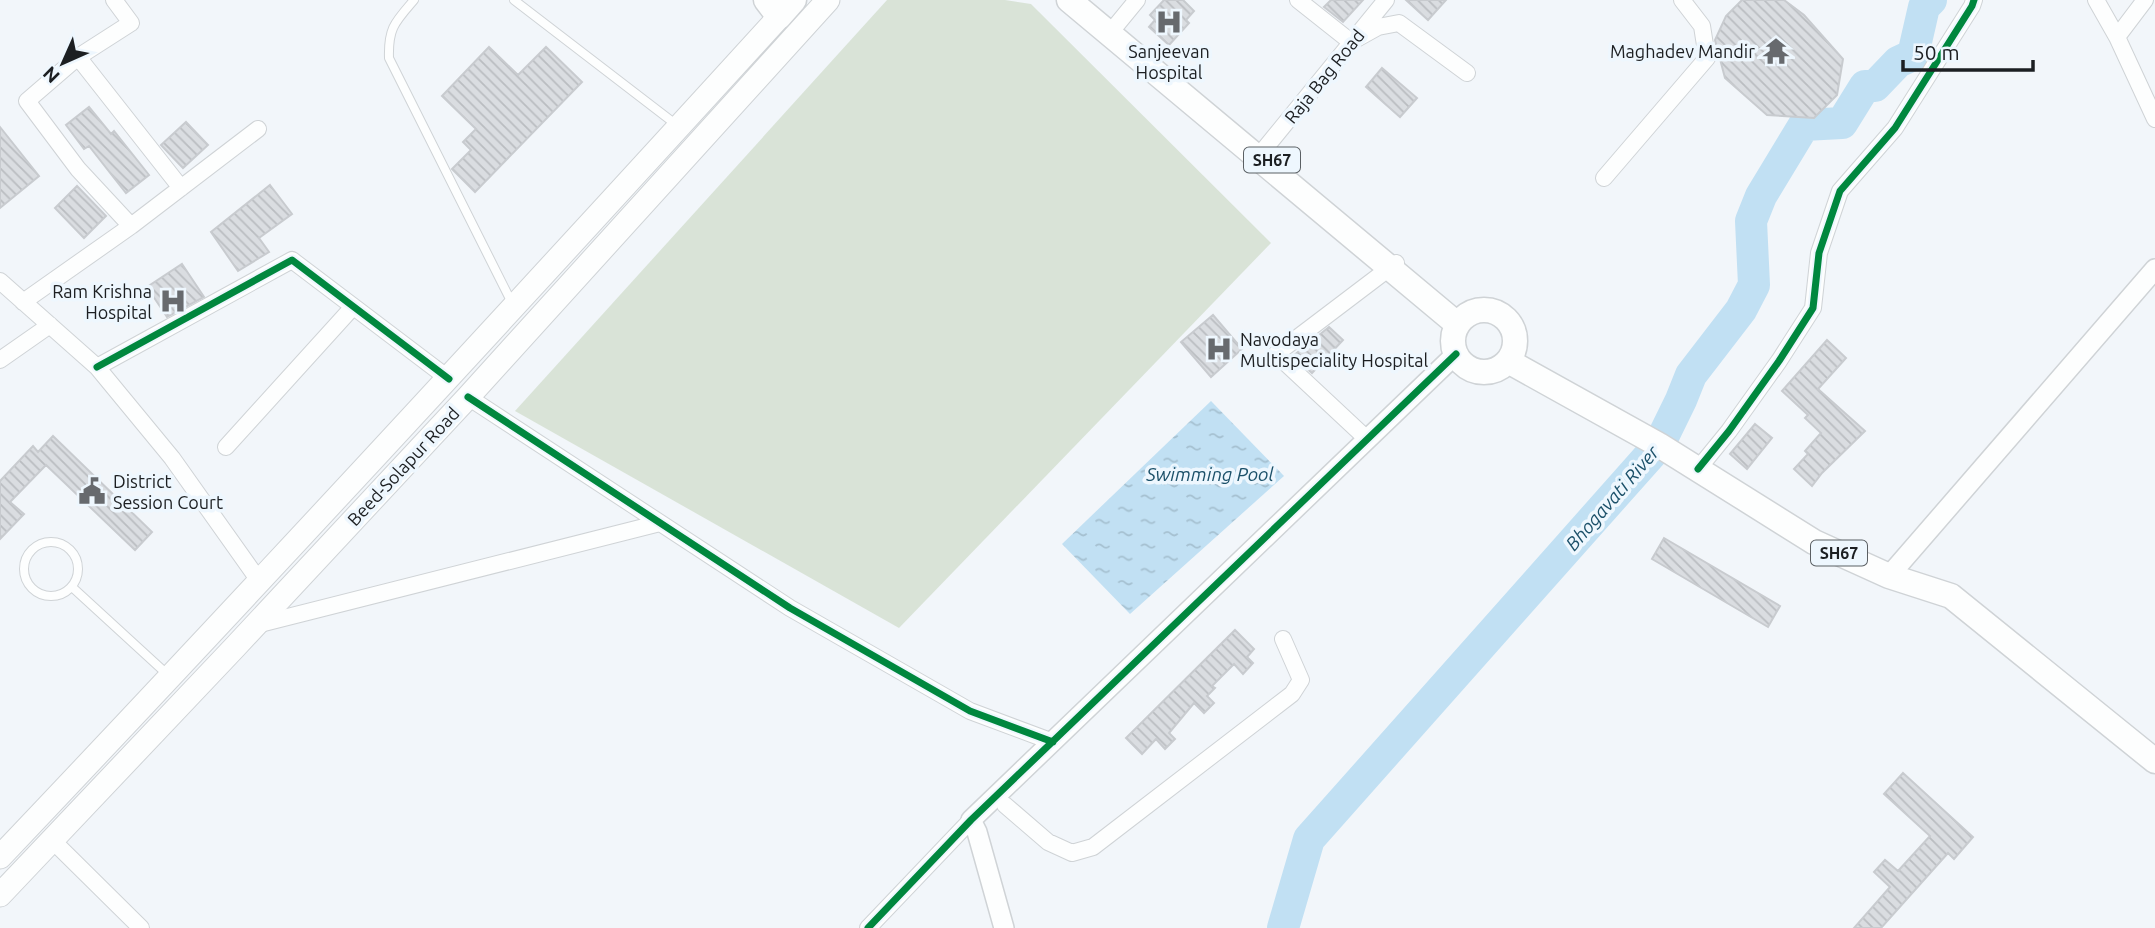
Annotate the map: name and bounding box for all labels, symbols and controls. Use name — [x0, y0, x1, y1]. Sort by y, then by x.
hospital icon: Sanjeevan Hospital — [1154, 7, 1184, 37]
street label: Raja Bag Road — [1280, 25, 1368, 127]
north arrow — [28, 28, 98, 98]
scale bar — [1903, 28, 2032, 72]
temple icon: Maghadev Mandir — [1761, 36, 1791, 66]
text: 50 m — [1913, 40, 1960, 64]
place label: Sanjeevan Hospital — [1128, 41, 1210, 82]
place label: Maghadev Mandir — [1610, 41, 1755, 61]
text: N — [38, 62, 64, 88]
road number: SH67 — [1244, 148, 1300, 172]
place label: Ram Krishna Hospital — [52, 281, 152, 322]
hospital icon: Ram Krishna Hospital — [158, 286, 188, 316]
place label: Navodaya Multispeciality Hospital — [1240, 329, 1428, 370]
hospital icon: Navodaya Multispeciality Hospital — [1204, 334, 1234, 364]
street label: Beed-Solapur Road — [343, 403, 463, 529]
water label: Bhogavati River — [1561, 441, 1664, 555]
water label: Swimming Pool — [1145, 463, 1274, 485]
place label: District Session Court — [113, 471, 223, 512]
public building icon: District Session Court — [77, 476, 107, 506]
road number: SH67 — [1811, 540, 1867, 566]

